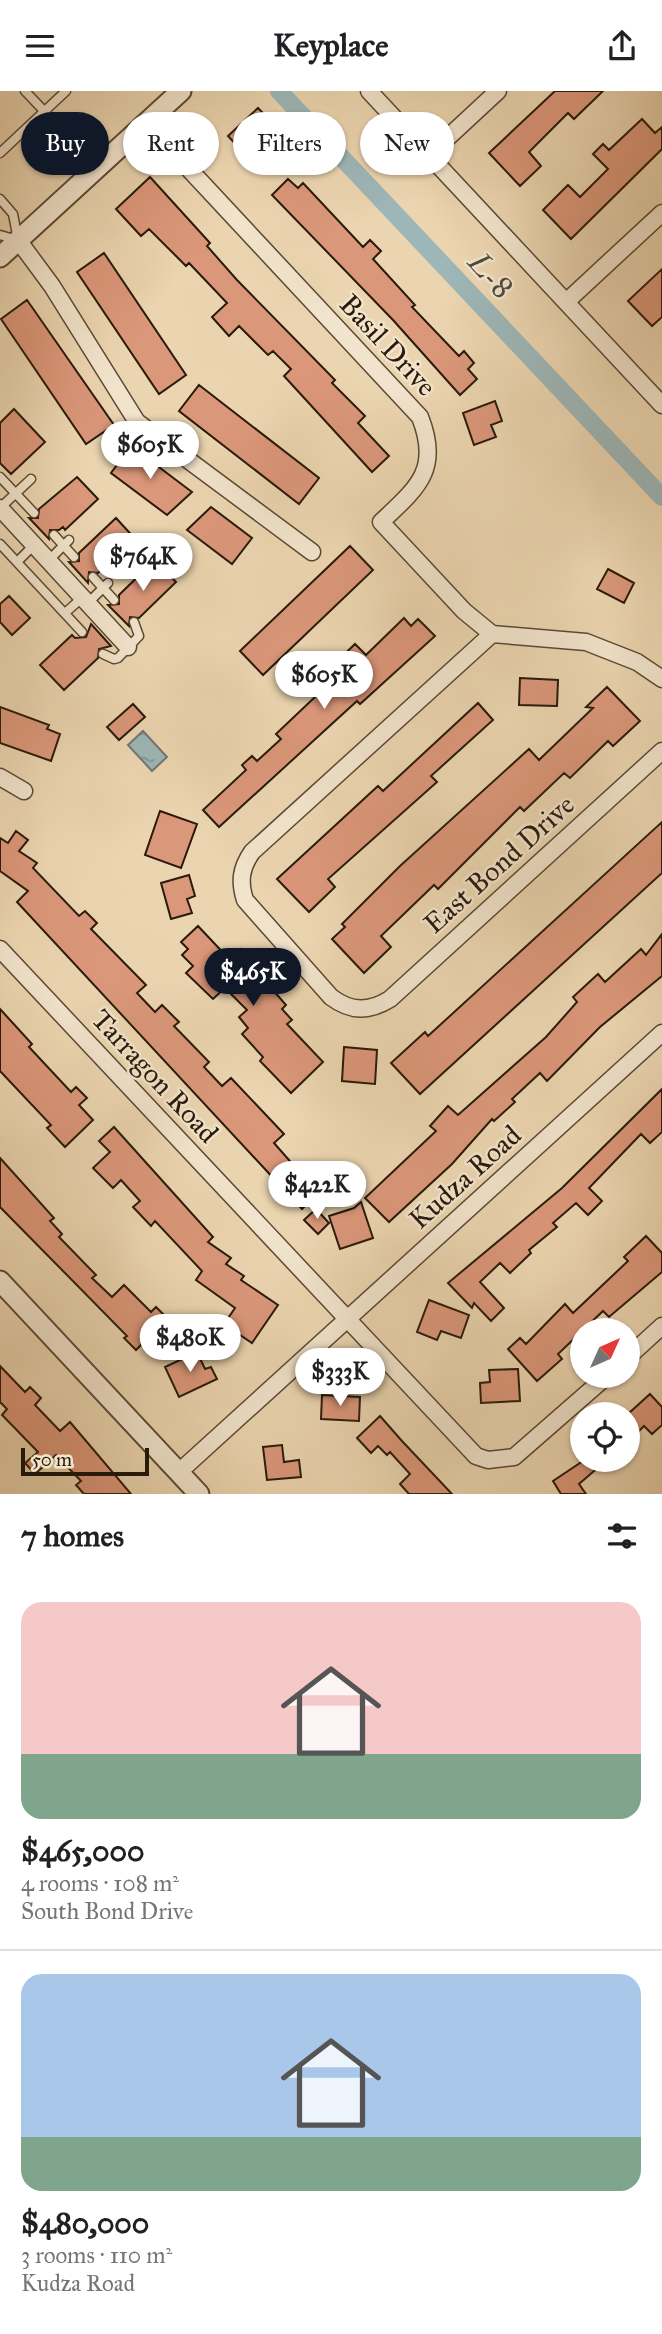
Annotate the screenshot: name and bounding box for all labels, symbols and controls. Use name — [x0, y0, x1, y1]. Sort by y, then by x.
text: Keyplace — [273, 26, 389, 65]
icon: menu — [21, 27, 59, 65]
icon: share — [603, 27, 641, 65]
chip: Buy — [21, 112, 109, 175]
chip: Rent — [123, 112, 219, 175]
chip: Filters — [233, 112, 346, 175]
chip: New — [360, 112, 454, 175]
water label: L-8 — [460, 243, 521, 305]
street label: Basil Drive — [332, 287, 444, 403]
pin: $605K — [101, 421, 199, 481]
text: $605K — [117, 430, 183, 458]
pin: $764K — [94, 533, 192, 593]
text: $764K — [110, 542, 176, 570]
pin: $605K — [275, 651, 373, 711]
text: $605K — [291, 660, 357, 688]
street label: East Bond Drive — [416, 787, 582, 941]
pin: $465K — [204, 949, 302, 1008]
text: $465K — [220, 957, 286, 985]
street label: Tarragon Road — [84, 1002, 226, 1150]
street label: Kudza Road — [402, 1118, 528, 1236]
pin: $422K — [268, 1161, 366, 1221]
text: $422K — [284, 1170, 350, 1198]
pin: $480K — [141, 1315, 239, 1374]
north arrow — [570, 1318, 640, 1388]
map controls — [570, 1318, 640, 1472]
text: $480K — [156, 1323, 224, 1351]
pin: $333K — [291, 1349, 389, 1408]
text: $333K — [311, 1357, 369, 1385]
button: locate — [570, 1402, 640, 1472]
scale bar — [21, 1445, 149, 1477]
text: 50 m — [32, 1448, 72, 1471]
icon: filters — [603, 1517, 641, 1555]
text: 7 homes — [21, 1518, 124, 1554]
icon: home — [268, 1648, 394, 1774]
text: $465,000 — [21, 1833, 144, 1869]
text: 4 rooms · 108 m² — [21, 1869, 179, 1897]
text: South Bond Drive — [21, 1897, 193, 1925]
icon: home — [268, 2020, 394, 2146]
text: $480,000 — [21, 2205, 149, 2241]
text: 3 rooms · 110 m² — [21, 2241, 172, 2269]
text: Kudza Road — [21, 2269, 135, 2297]

